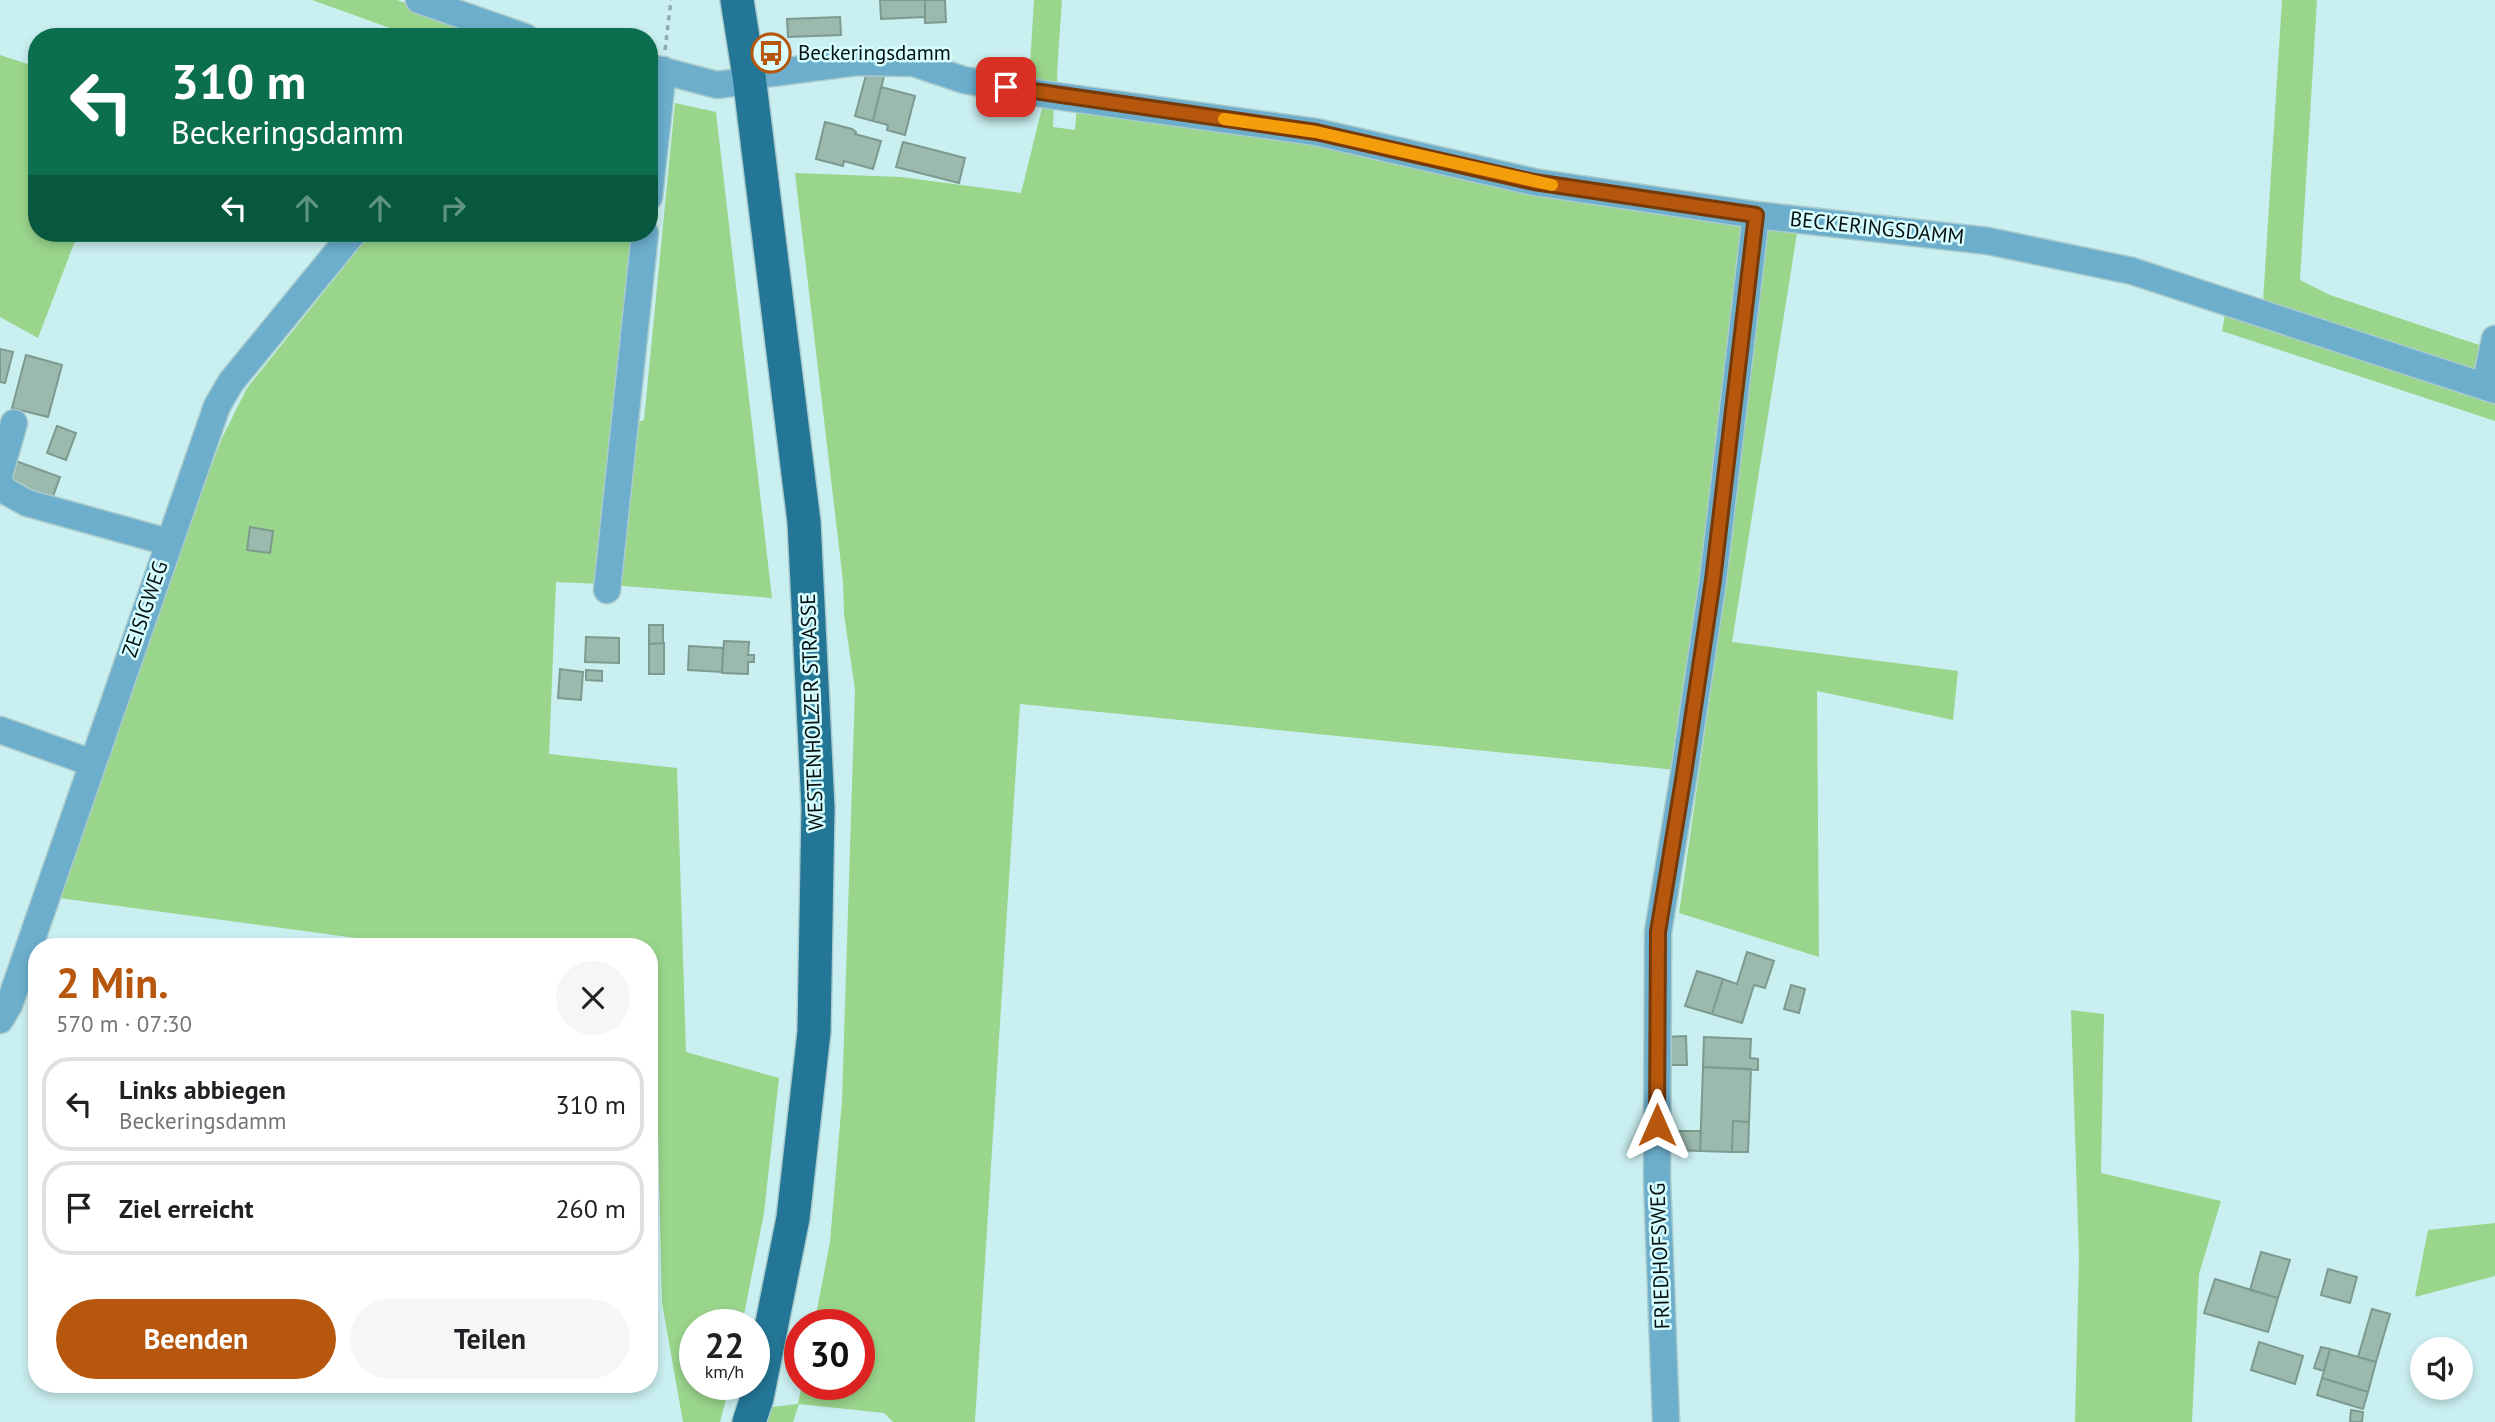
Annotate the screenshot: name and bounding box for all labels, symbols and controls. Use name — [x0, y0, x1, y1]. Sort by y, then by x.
bus stop icon: Beckeringsdamm — [750, 32, 792, 74]
place label: Beckeringsdamm — [798, 39, 951, 66]
text: 310 m — [171, 49, 306, 113]
icon: left — [56, 56, 147, 147]
pin — [976, 57, 1036, 117]
icon: arrive — [987, 68, 1025, 106]
text: Beckeringsdamm — [171, 111, 404, 153]
icon: left — [215, 189, 253, 227]
icon: ahead — [288, 189, 326, 227]
icon: ahead — [361, 189, 399, 227]
icon: right — [434, 189, 472, 227]
street label: BECKERINGSDAMM — [1789, 205, 1966, 250]
street label: ZEISIGWEG — [115, 557, 174, 661]
street label: WESTENHOLZER STRASSE — [794, 593, 829, 831]
text: 2 Min. — [56, 955, 169, 1010]
button: close — [556, 961, 630, 1035]
text: 570 m · 07:30 — [56, 1009, 192, 1038]
text: Links abbiegen — [119, 1073, 286, 1106]
icon: left — [60, 1085, 98, 1123]
text: 310 m — [555, 1088, 626, 1121]
position arrow — [1620, 1088, 1694, 1162]
text: Beckeringsdamm — [119, 1106, 286, 1135]
street label: FRIEDHOFSWEG — [1643, 1182, 1676, 1330]
icon: arrive — [60, 1189, 98, 1227]
text: Ziel erreicht — [119, 1192, 254, 1225]
text: 260 m — [555, 1192, 626, 1225]
button: Beenden — [56, 1299, 336, 1379]
button: Teilen — [350, 1299, 630, 1379]
speed limit sign: 30 — [784, 1309, 875, 1400]
text: 22 — [705, 1322, 744, 1368]
map controls — [2410, 1337, 2473, 1400]
button: sound — [2410, 1337, 2473, 1400]
text: km/h — [705, 1360, 744, 1383]

